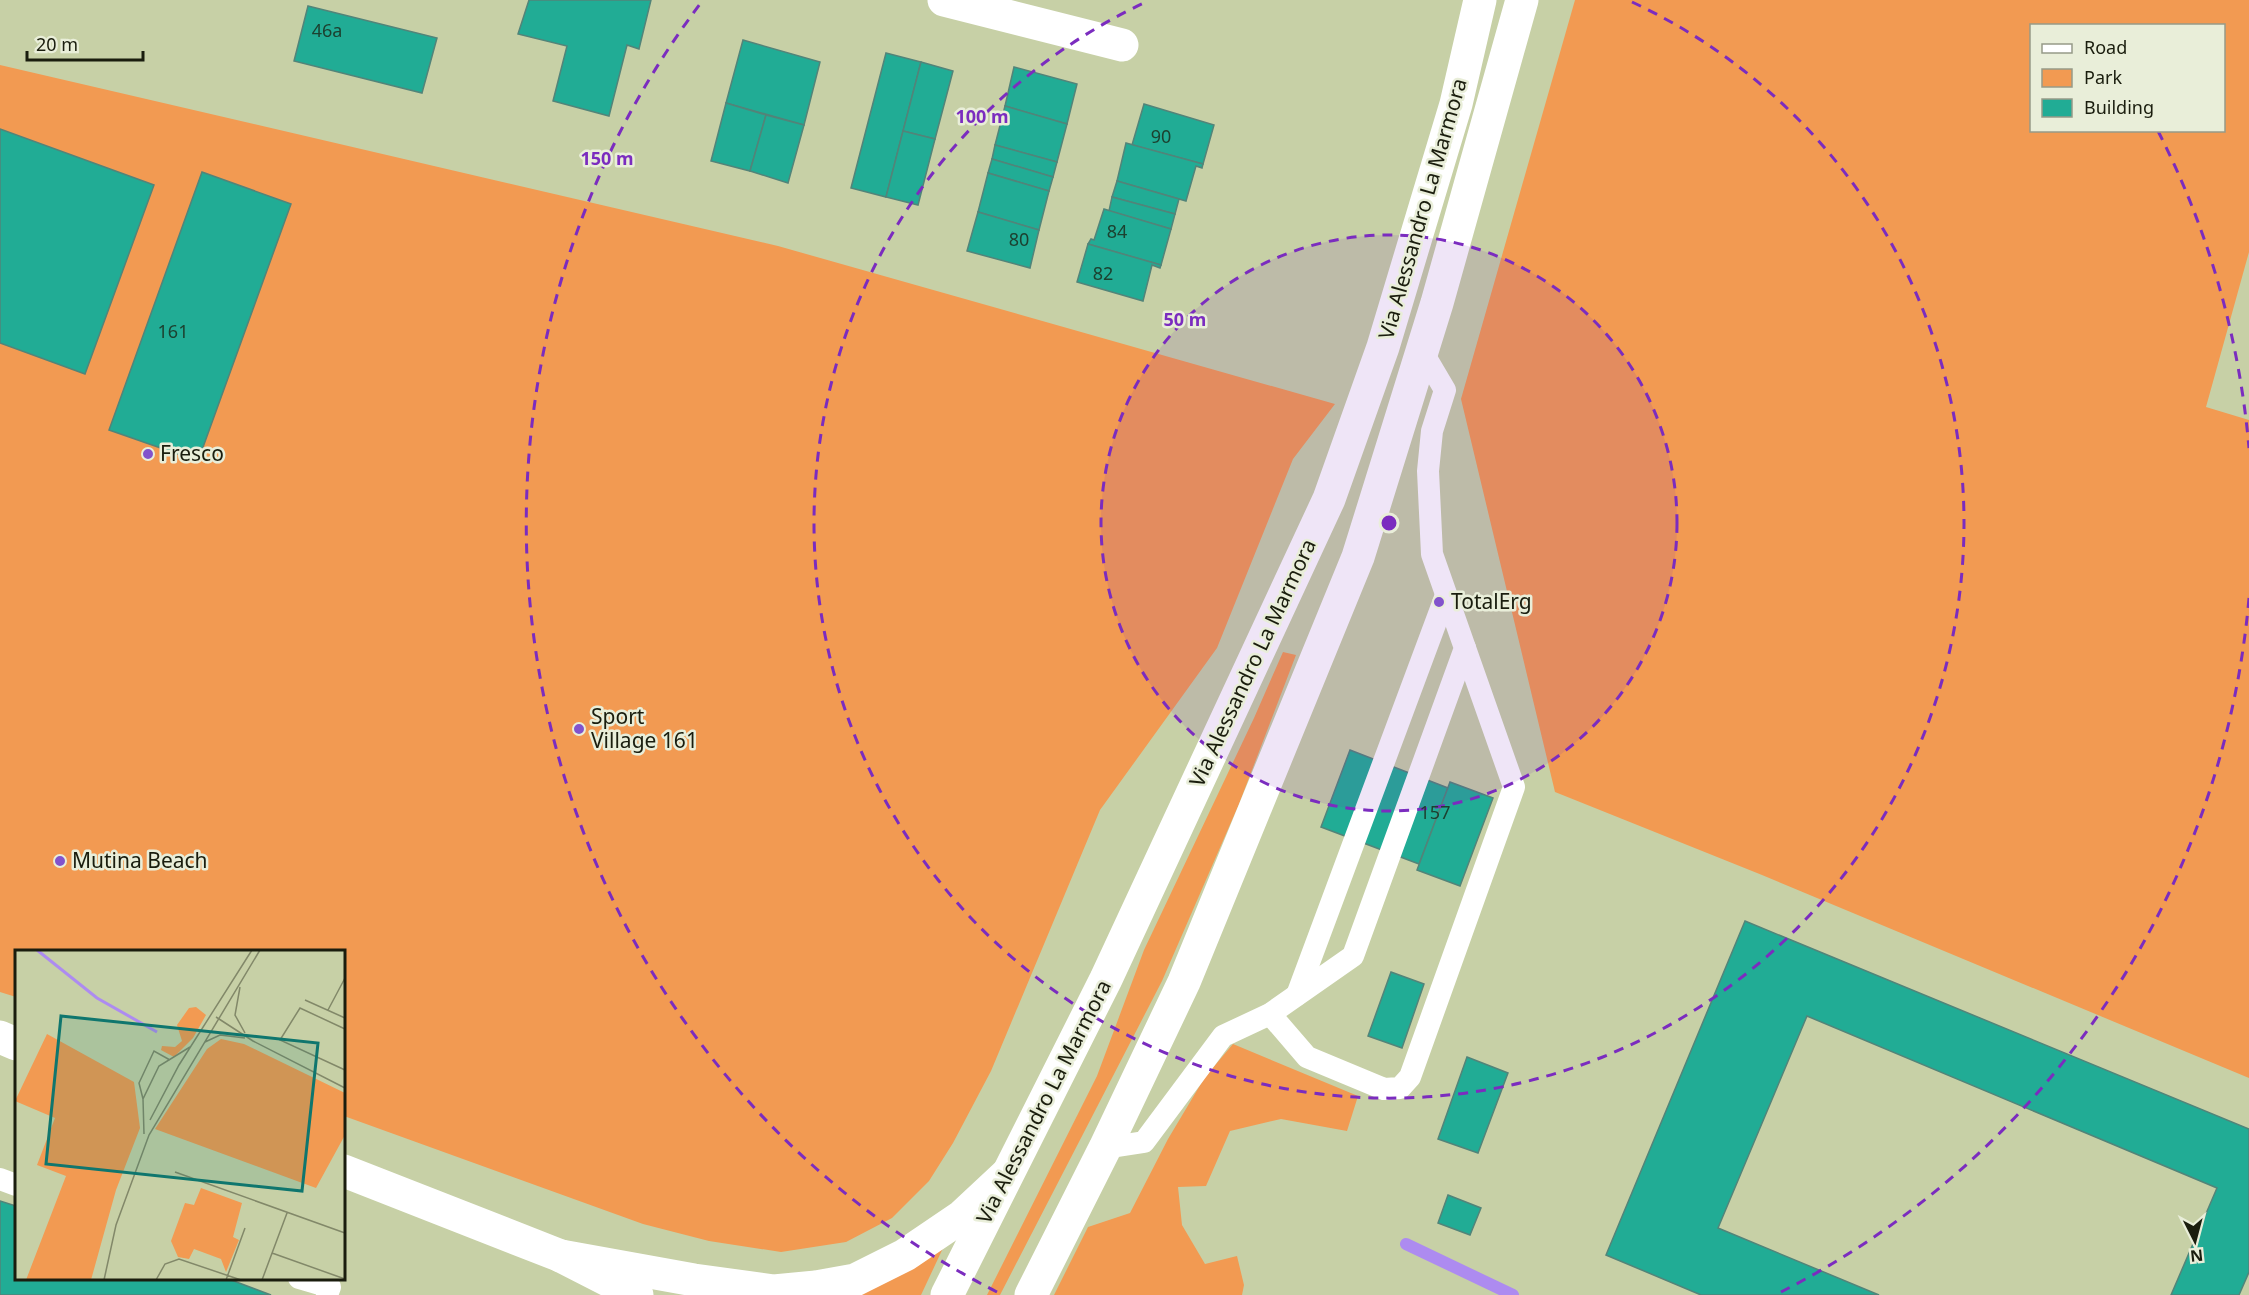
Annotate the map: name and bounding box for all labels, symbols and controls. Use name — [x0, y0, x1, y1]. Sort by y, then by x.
house number: 46a — [312, 18, 342, 42]
scale bar — [27, 24, 142, 62]
legend — [2030, 24, 2225, 132]
text: 20 m — [36, 32, 78, 56]
text: Road — [2084, 35, 2127, 59]
text: Park — [2084, 65, 2122, 89]
street label: Via Alessandro La Marmora — [1371, 75, 1473, 342]
text: Building — [2084, 95, 2154, 119]
text: 100 m — [955, 104, 1009, 128]
house number: 90 — [1151, 124, 1171, 148]
text: 150 m — [580, 146, 634, 170]
house number: 84 — [1107, 219, 1127, 243]
house number: 80 — [1009, 227, 1029, 251]
house number: 82 — [1093, 261, 1113, 285]
text: 50 m — [1164, 307, 1206, 331]
house number: 161 — [158, 319, 188, 343]
place label: Fresco — [160, 439, 224, 467]
marker: Fresco — [141, 447, 155, 461]
centre of rings — [1379, 513, 1399, 533]
street label: Via Alessandro La Marmora — [1182, 534, 1322, 791]
place label: TotalErg — [1451, 587, 1532, 615]
marker: TotalErg — [1432, 595, 1446, 609]
place label: Sport Village 161 — [591, 702, 698, 754]
marker: Sport Village 161 — [572, 722, 586, 736]
house number: 157 — [1420, 800, 1450, 824]
place label: Mutina Beach — [72, 846, 208, 874]
marker: Mutina Beach — [53, 854, 67, 868]
inset map — [15, 950, 345, 1280]
street label: Via Alessandro La Marmora — [969, 975, 1117, 1228]
north arrow — [2165, 1211, 2225, 1271]
text: N — [2189, 1244, 2204, 1268]

